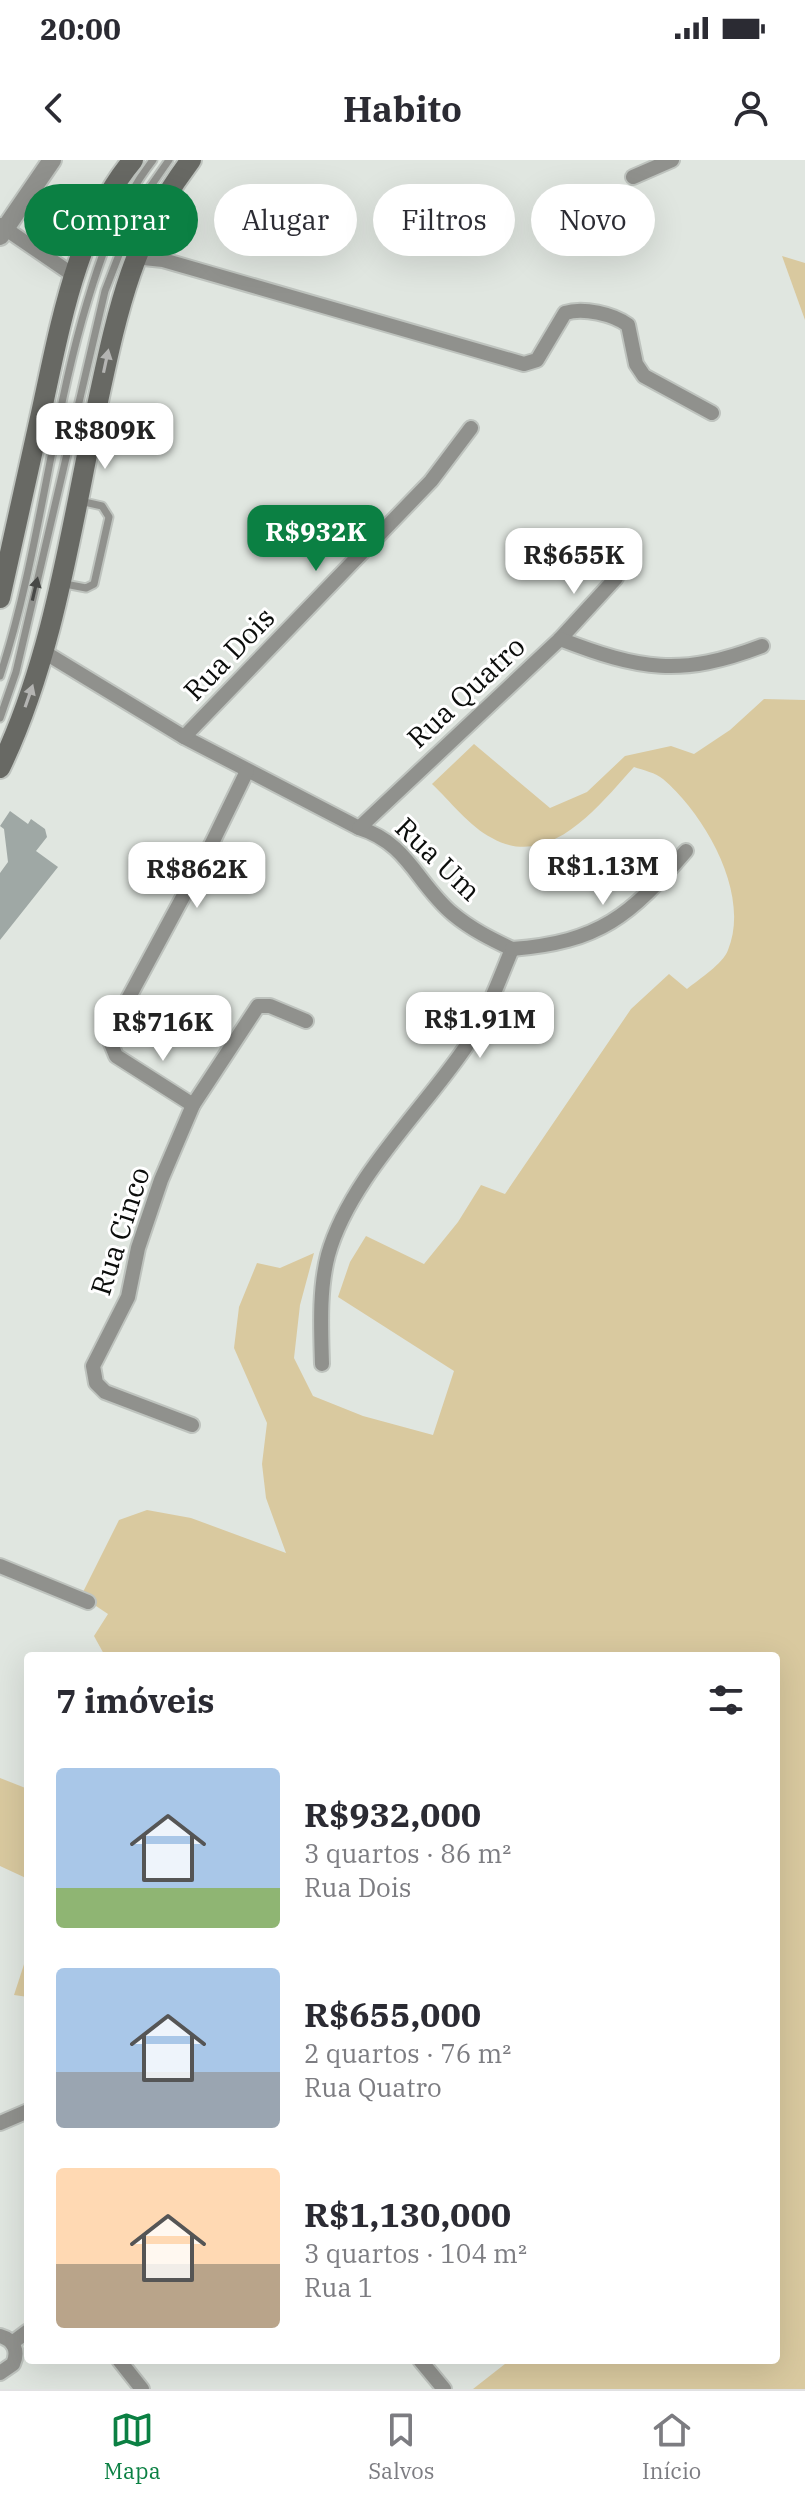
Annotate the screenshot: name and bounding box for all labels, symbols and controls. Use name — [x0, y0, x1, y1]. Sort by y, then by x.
text: 20:00 — [40, 9, 121, 48]
text: Habito — [343, 85, 462, 132]
icon: back — [32, 86, 76, 130]
icon: person — [729, 86, 773, 130]
chip: Comprar — [24, 184, 198, 256]
chip: Alugar — [214, 184, 357, 256]
chip: Filtros — [373, 184, 515, 256]
chip: Novo — [531, 184, 655, 256]
one-way arrow — [101, 348, 113, 373]
pin: R$809K — [40, 403, 170, 471]
text: R$809K — [54, 412, 156, 446]
pin: R$932K — [251, 505, 381, 573]
text: R$932K — [265, 514, 367, 548]
pin: R$655K — [509, 528, 639, 596]
text: R$655K — [523, 537, 625, 571]
one-way arrow — [29, 576, 42, 601]
street label: Rua Dois — [175, 599, 282, 708]
street label: Rua Quatro — [399, 628, 532, 756]
one-way arrow — [23, 683, 35, 707]
street label: Rua Um — [388, 809, 489, 908]
pin: R$1.13M — [529, 839, 677, 907]
pin: R$862K — [132, 842, 262, 910]
text: R$1.13M — [547, 848, 659, 882]
text: R$862K — [146, 851, 248, 885]
pin: R$1.91M — [406, 992, 554, 1060]
pin: R$716K — [98, 995, 228, 1063]
text: R$1.91M — [424, 1001, 536, 1035]
text: R$716K — [112, 1004, 214, 1038]
street label: Rua Cinco — [81, 1162, 158, 1300]
text: 7 imóveis — [56, 1678, 215, 1722]
icon: filters — [704, 1678, 748, 1722]
text: R$932,000 — [304, 1792, 481, 1836]
icon: home — [120, 1800, 216, 1896]
text: 3 quartos · 86 m² — [304, 1836, 511, 1870]
text: Rua Dois — [304, 1870, 412, 1904]
text: R$655,000 — [304, 1992, 481, 2036]
icon: home — [120, 2000, 216, 2096]
text: 2 quartos · 76 m² — [304, 2036, 511, 2070]
text: Rua Quatro — [304, 2070, 442, 2104]
text: R$1,130,000 — [304, 2192, 511, 2236]
icon: home — [120, 2200, 216, 2296]
text: 3 quartos · 104 m² — [304, 2236, 527, 2270]
text: Rua 1 — [304, 2270, 373, 2304]
tab: Mapa — [104, 2408, 161, 2485]
tab: Salvos — [368, 2408, 434, 2485]
tab: Início — [642, 2408, 701, 2485]

